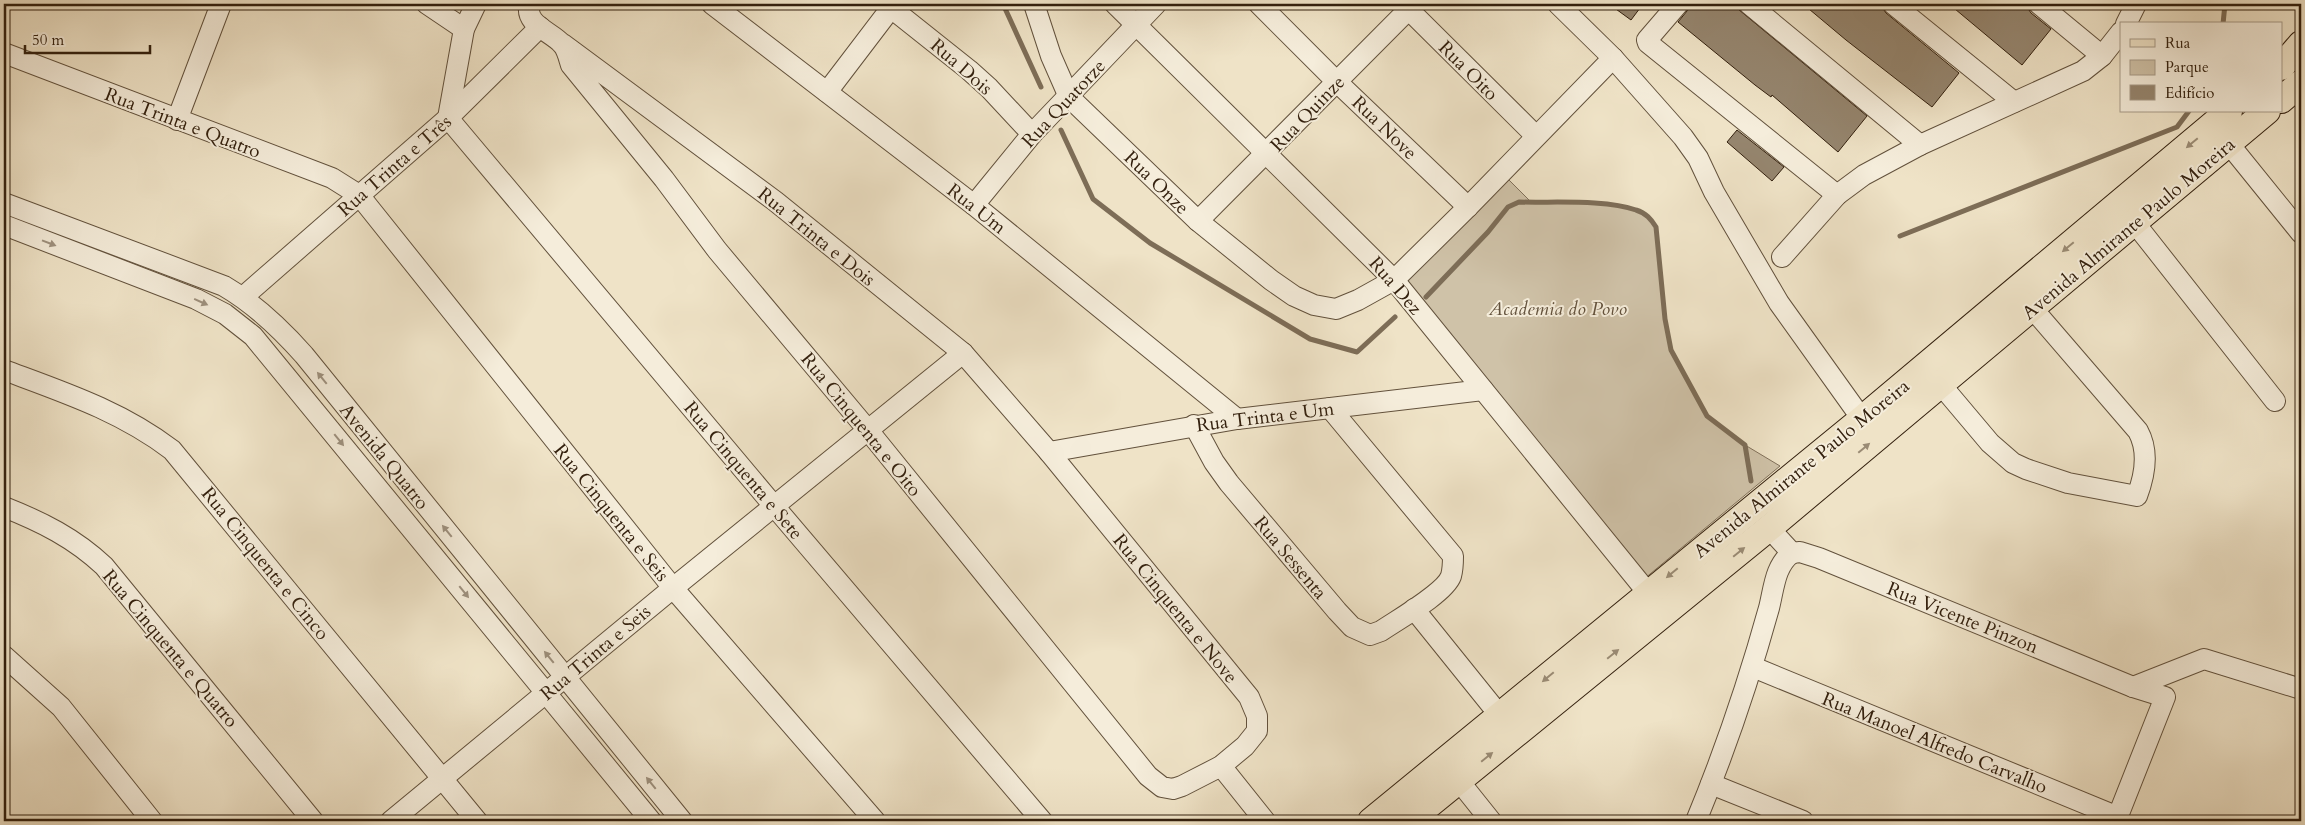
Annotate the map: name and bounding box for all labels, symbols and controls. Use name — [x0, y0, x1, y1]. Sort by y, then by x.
scale bar — [25, 22, 150, 54]
legend — [2120, 22, 2282, 112]
text: 50 m — [32, 30, 64, 50]
street label: Rua Dois — [925, 33, 998, 101]
text: Rua — [2165, 33, 2191, 53]
street label: Rua Oito — [1433, 35, 1504, 106]
street label: Rua Quatorze — [1016, 54, 1112, 154]
text: Parque — [2165, 57, 2209, 77]
street label: Rua Quinze — [1265, 70, 1351, 158]
street label: Rua Trinta e Quatro — [101, 81, 264, 165]
text: Edifício — [2165, 83, 2214, 103]
street label: Rua Nove — [1346, 90, 1423, 165]
street label: Rua Trinta e Três — [332, 109, 457, 222]
street label: Avenida Almirante Paulo Moreira — [2016, 132, 2241, 326]
one-way arrow — [2186, 137, 2199, 148]
street label: Rua Onze — [1118, 145, 1195, 220]
street label: Rua Um — [941, 177, 1012, 241]
street label: Rua Trinta e Dois — [752, 181, 881, 292]
one-way arrow — [42, 239, 57, 247]
one-way arrow — [2061, 242, 2074, 253]
street label: Rua Dez — [1363, 251, 1428, 321]
park label: Academia do Povo — [1488, 296, 1627, 322]
one-way arrow — [194, 298, 208, 306]
street label: Rua Cinquenta e Oito — [795, 347, 928, 502]
one-way arrow — [316, 372, 327, 385]
street label: Avenida Almirante Paulo Moreira — [1688, 373, 1915, 564]
street label: Rua Cinquenta e Sete — [678, 396, 809, 545]
street label: Rua Trinta e Um — [1195, 396, 1336, 438]
street label: Avenida Quatro — [333, 398, 435, 515]
one-way arrow — [333, 433, 344, 446]
street label: Rua Cinquenta e Seis — [547, 438, 675, 587]
one-way arrow — [1858, 443, 1870, 454]
street label: Rua Cinquenta e Cinco — [195, 482, 335, 646]
street label: Rua Sessenta — [1248, 510, 1333, 605]
one-way arrow — [441, 525, 452, 538]
street label: Rua Cinquenta e Nove — [1107, 528, 1244, 689]
one-way arrow — [1732, 547, 1746, 557]
street label: Rua Cinquenta e Quatro — [96, 564, 244, 733]
one-way arrow — [1666, 568, 1679, 579]
street label: Rua Vicente Pinzon — [1883, 576, 2042, 660]
one-way arrow — [459, 585, 470, 598]
street label: Rua Trinta e Seis — [535, 599, 656, 707]
one-way arrow — [1606, 648, 1619, 659]
one-way arrow — [544, 651, 555, 664]
one-way arrow — [1541, 672, 1554, 683]
street label: Rua Manoel Alfredo Carvalho — [1818, 686, 2051, 800]
one-way arrow — [1480, 752, 1493, 763]
one-way arrow — [646, 777, 657, 790]

